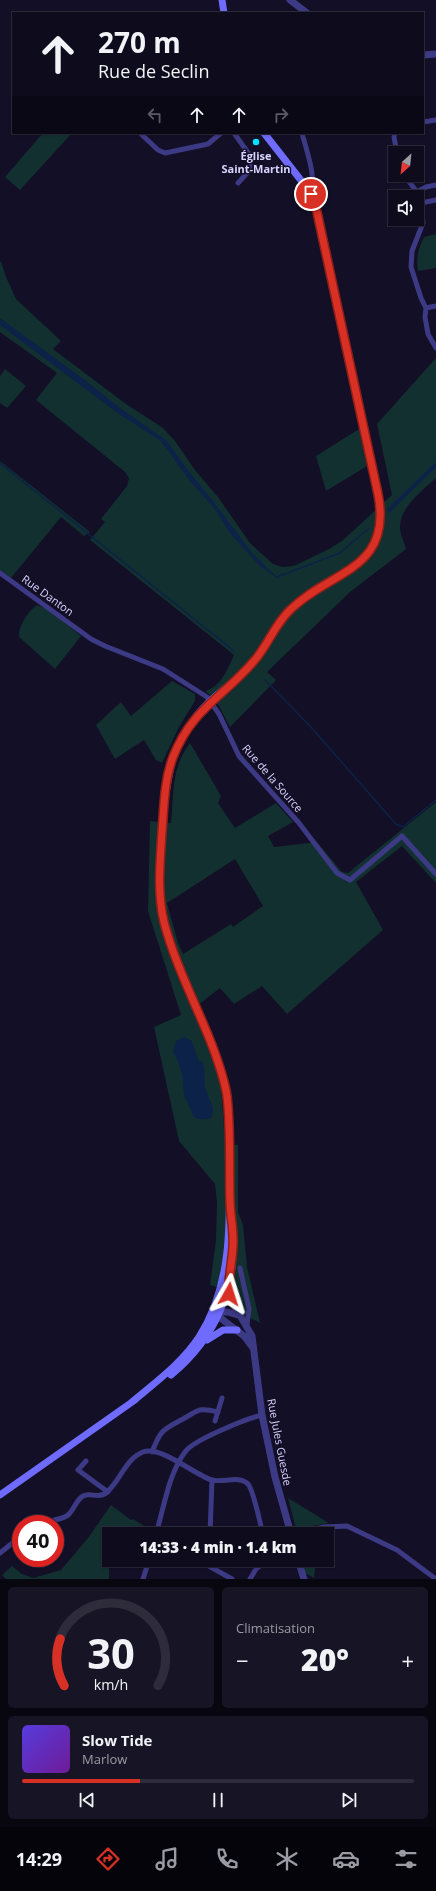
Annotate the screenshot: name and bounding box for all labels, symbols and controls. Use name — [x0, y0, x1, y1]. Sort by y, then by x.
text: 270 m — [98, 23, 181, 61]
icon: ahead — [32, 28, 84, 80]
text: Rue de Seclin — [98, 59, 209, 83]
icon: left — [144, 104, 166, 126]
icon: ahead — [186, 104, 208, 126]
icon: ahead — [228, 104, 250, 126]
icon: right — [270, 104, 292, 126]
marker: Église Saint-Martin — [251, 137, 261, 147]
north arrow — [388, 146, 424, 182]
map controls — [388, 146, 424, 226]
place label: Église Saint-Martin — [222, 148, 290, 176]
pin — [294, 177, 328, 211]
icon: arrive — [300, 183, 322, 205]
button: sound — [388, 190, 424, 226]
street label: Rue Danton — [19, 571, 77, 619]
street label: Rue de la Source — [239, 741, 307, 815]
position arrow — [208, 1273, 250, 1315]
street label: Rue Jules Guesde — [264, 1397, 296, 1487]
speed limit sign: 40 — [12, 1515, 64, 1567]
text: 14:33 · 4 min · 1.4 km — [139, 1537, 297, 1557]
text: Climatisation — [236, 1619, 315, 1637]
text: 30 — [87, 1624, 135, 1680]
text: 20° — [301, 1639, 349, 1680]
text: − — [236, 1645, 249, 1675]
text: + — [401, 1645, 414, 1675]
text: km/h — [94, 1674, 128, 1693]
text: Slow Tide — [82, 1730, 152, 1750]
text: Marlow — [82, 1750, 127, 1768]
icon: previous — [76, 1789, 98, 1811]
icon: pause — [207, 1789, 229, 1811]
icon: next — [338, 1789, 360, 1811]
icon: directions — [94, 1845, 122, 1873]
icon: music — [153, 1845, 181, 1873]
icon: phone — [213, 1845, 241, 1873]
icon: climate — [273, 1845, 301, 1873]
icon: car — [332, 1845, 360, 1873]
icon: filters — [392, 1845, 420, 1873]
text: 14:29 — [16, 1847, 62, 1871]

